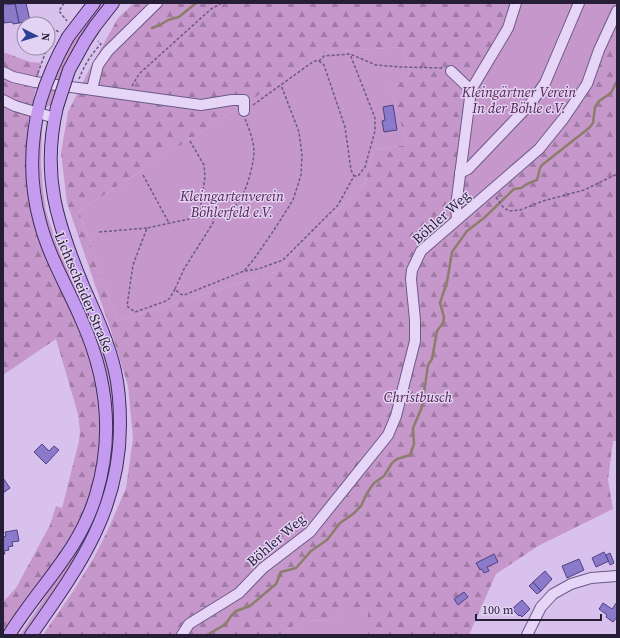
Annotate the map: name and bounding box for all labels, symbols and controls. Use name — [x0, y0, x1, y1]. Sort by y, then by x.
north arrow — [16, 16, 56, 56]
text: N — [38, 32, 53, 41]
park label: Kleingärtner Verein In der Böhle e.V. — [461, 82, 576, 118]
park label: Kleingartenverein Böhlerfeld e.V. — [179, 186, 284, 222]
street label: Böhler Weg — [408, 186, 474, 248]
street label: Lichtscheider Straße — [50, 229, 118, 355]
park label: Christbusch — [384, 387, 453, 407]
street label: Böhler Weg — [242, 509, 310, 571]
scale bar — [476, 596, 601, 622]
text: 100 m — [482, 602, 514, 618]

